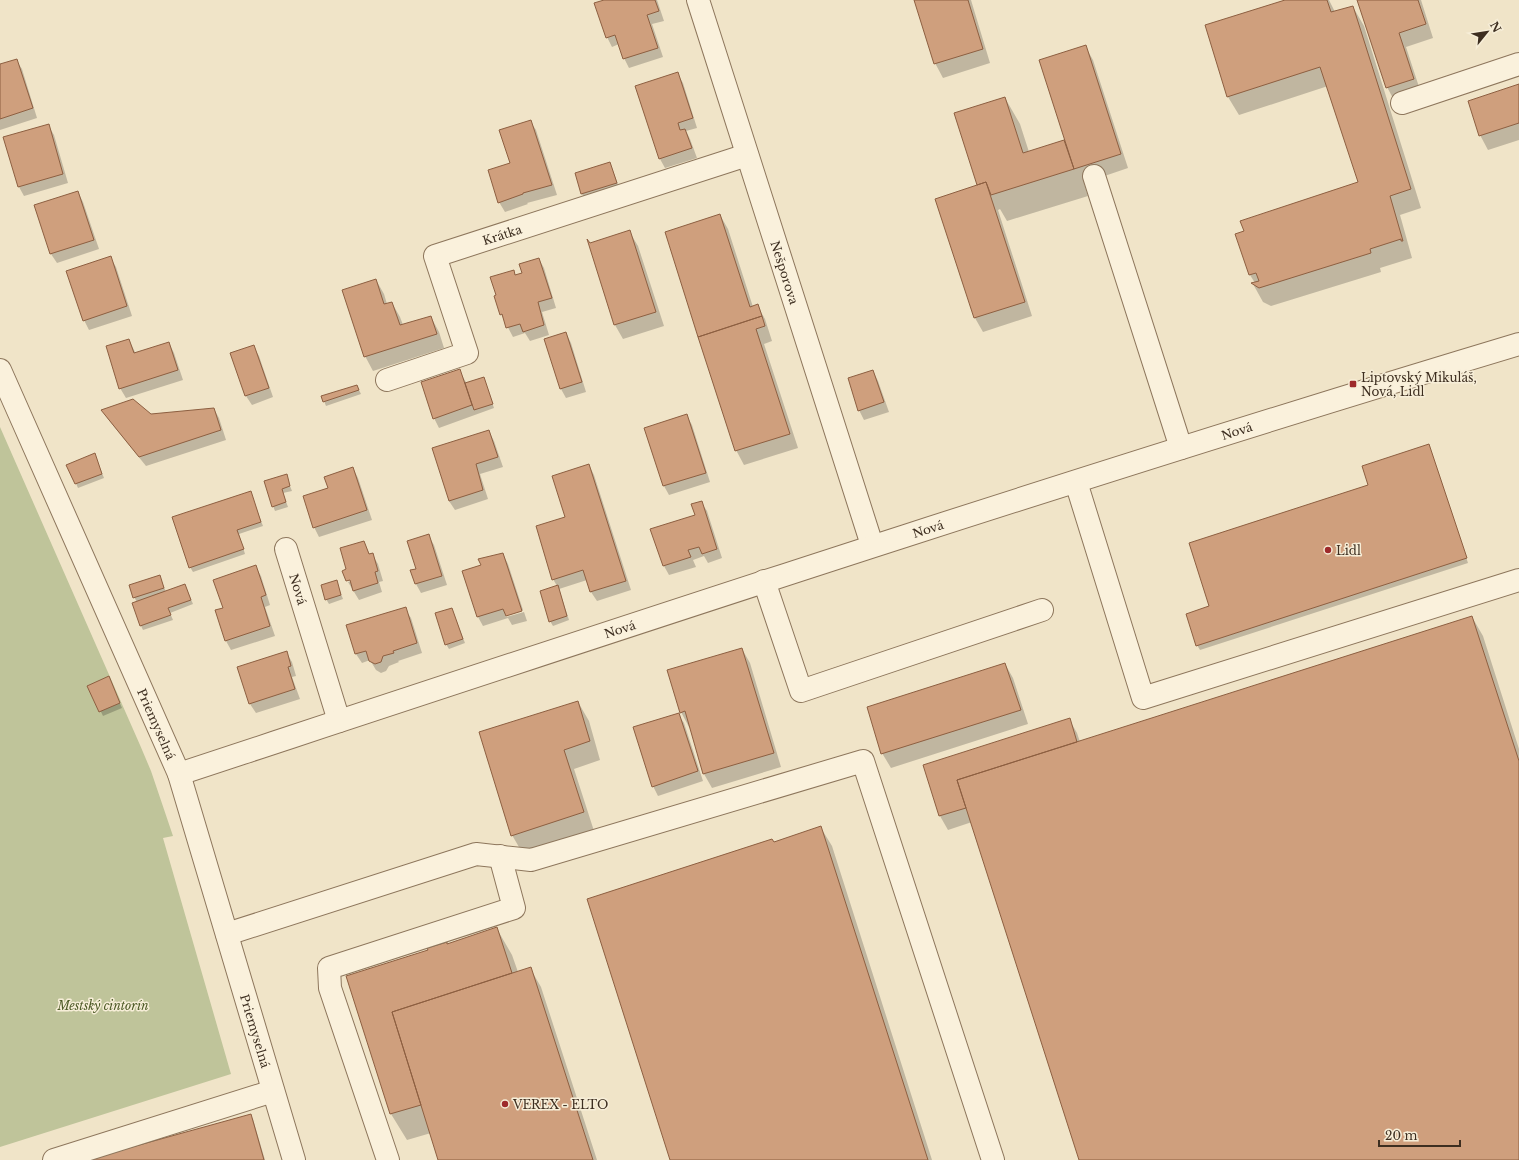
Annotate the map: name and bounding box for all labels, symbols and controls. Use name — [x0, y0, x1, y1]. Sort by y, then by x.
north arrow — [1467, 12, 1507, 52]
text: N — [1487, 19, 1505, 36]
street label: Krátka — [480, 221, 524, 248]
street label: Nešporova — [768, 239, 802, 306]
place label: Liptovský Mikuláš, Nová, Lidl — [1361, 370, 1477, 399]
marker: Liptovský Mikuláš, Nová, Lidl — [1348, 379, 1358, 389]
street label: Nová — [1219, 419, 1254, 443]
street label: Nová — [910, 517, 946, 541]
place label: Lidl — [1336, 543, 1361, 558]
marker: Lidl — [1323, 545, 1333, 555]
street label: Nová — [287, 572, 310, 607]
street label: Nová — [602, 617, 638, 641]
street label: Priemyselná — [134, 686, 179, 762]
street label: Priemyselná — [237, 992, 274, 1070]
park label: Mestský cintorín — [56, 998, 149, 1013]
place label: VEREX - ELTO — [512, 1097, 608, 1112]
marker: VEREX - ELTO — [500, 1099, 510, 1109]
scale bar — [1379, 1122, 1460, 1148]
text: 20 m — [1385, 1128, 1417, 1143]

